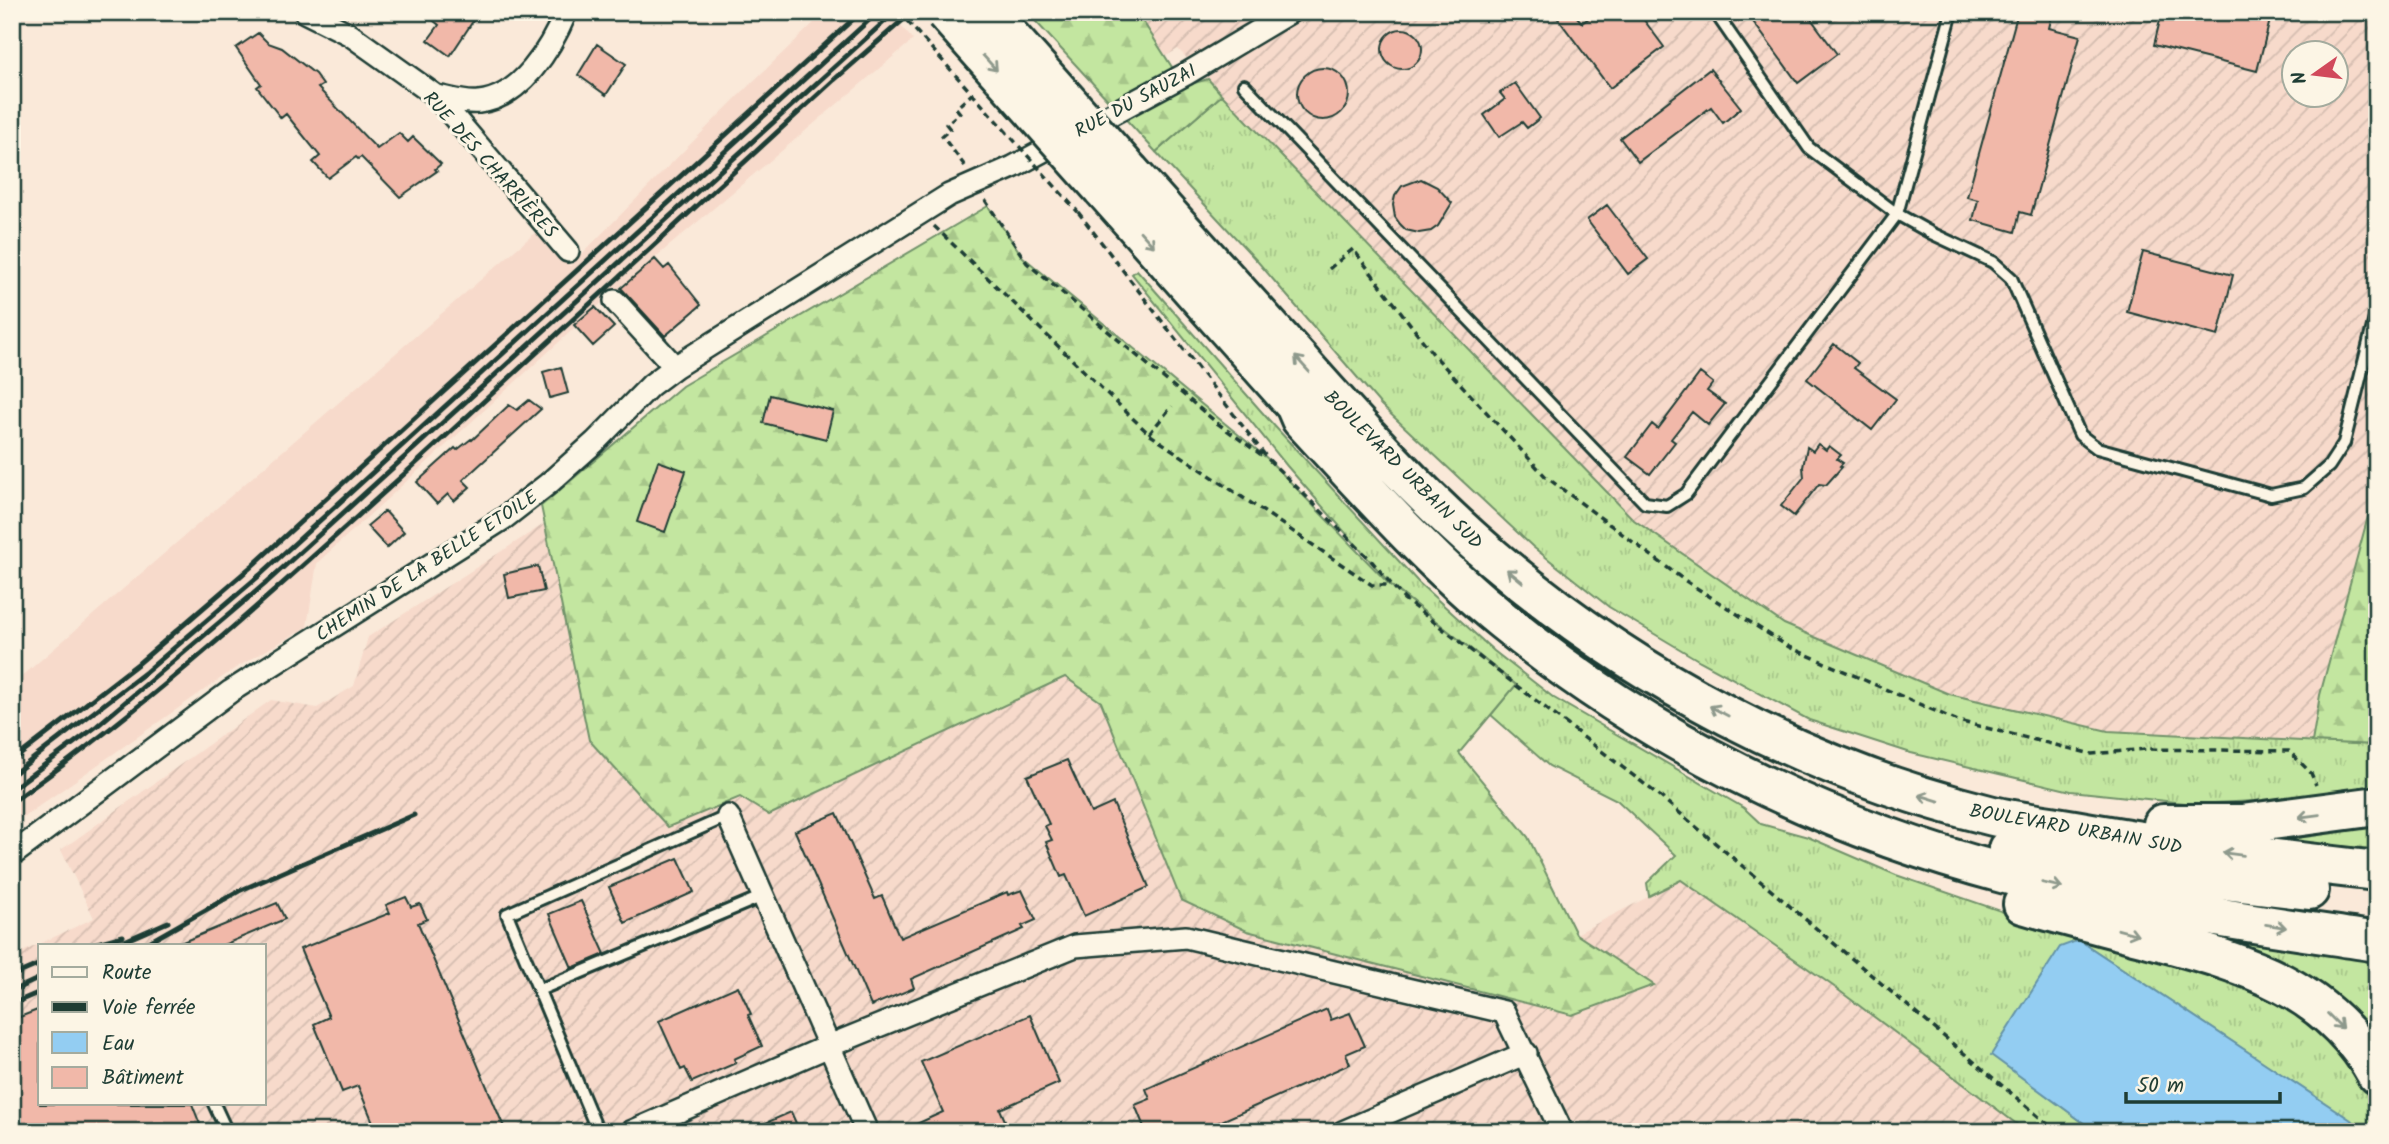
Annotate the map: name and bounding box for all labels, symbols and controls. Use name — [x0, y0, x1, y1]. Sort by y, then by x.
north arrow — [2280, 38, 2350, 108]
one-way arrow — [982, 54, 999, 71]
street label: RUE DU SAUZAI — [1069, 57, 1203, 147]
text: N — [2284, 68, 2316, 87]
street label: RUE DES CHARRIÈRES — [415, 85, 564, 246]
one-way arrow — [1139, 230, 1155, 248]
one-way arrow — [1294, 355, 1310, 373]
street label: BOULEVARD URBAIN SUD — [1316, 384, 1489, 557]
street label: CHEMIN DE LA BELLE ETOILE — [310, 483, 545, 650]
one-way arrow — [1506, 568, 1524, 584]
one-way arrow — [1710, 704, 1730, 718]
one-way arrow — [1919, 791, 1941, 803]
street label: BOULEVARD URBAIN SUD — [1967, 796, 2184, 863]
one-way arrow — [2298, 810, 2321, 823]
one-way arrow — [2222, 847, 2244, 860]
one-way arrow — [2041, 879, 2063, 892]
one-way arrow — [2264, 920, 2286, 933]
one-way arrow — [2117, 927, 2139, 940]
legend — [38, 944, 266, 1106]
text: Route — [102, 957, 152, 990]
text: Voie ferrée — [102, 992, 196, 1025]
one-way arrow — [2326, 1012, 2343, 1029]
text: Eau — [102, 1028, 134, 1061]
scale bar — [2126, 1060, 2280, 1104]
text: Bâtiment — [102, 1062, 185, 1095]
text: 50 m — [2137, 1070, 2184, 1103]

